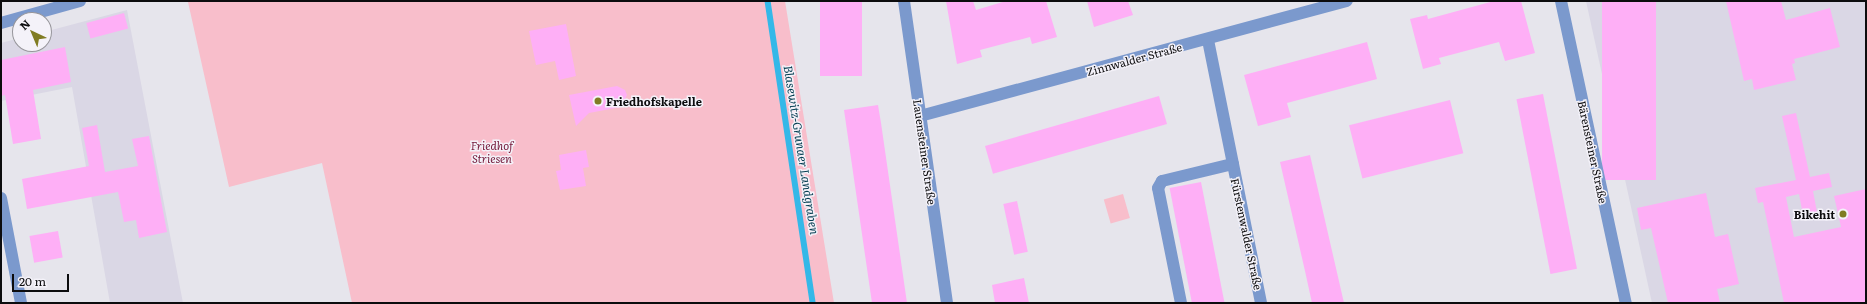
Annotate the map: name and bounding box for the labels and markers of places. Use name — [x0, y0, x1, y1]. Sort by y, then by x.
place label: Friedhofskapelle — [606, 94, 702, 108]
marker: Friedhofskapelle — [593, 96, 603, 106]
place label: Bikehit — [1794, 207, 1835, 221]
marker: Bikehit — [1838, 209, 1848, 219]

